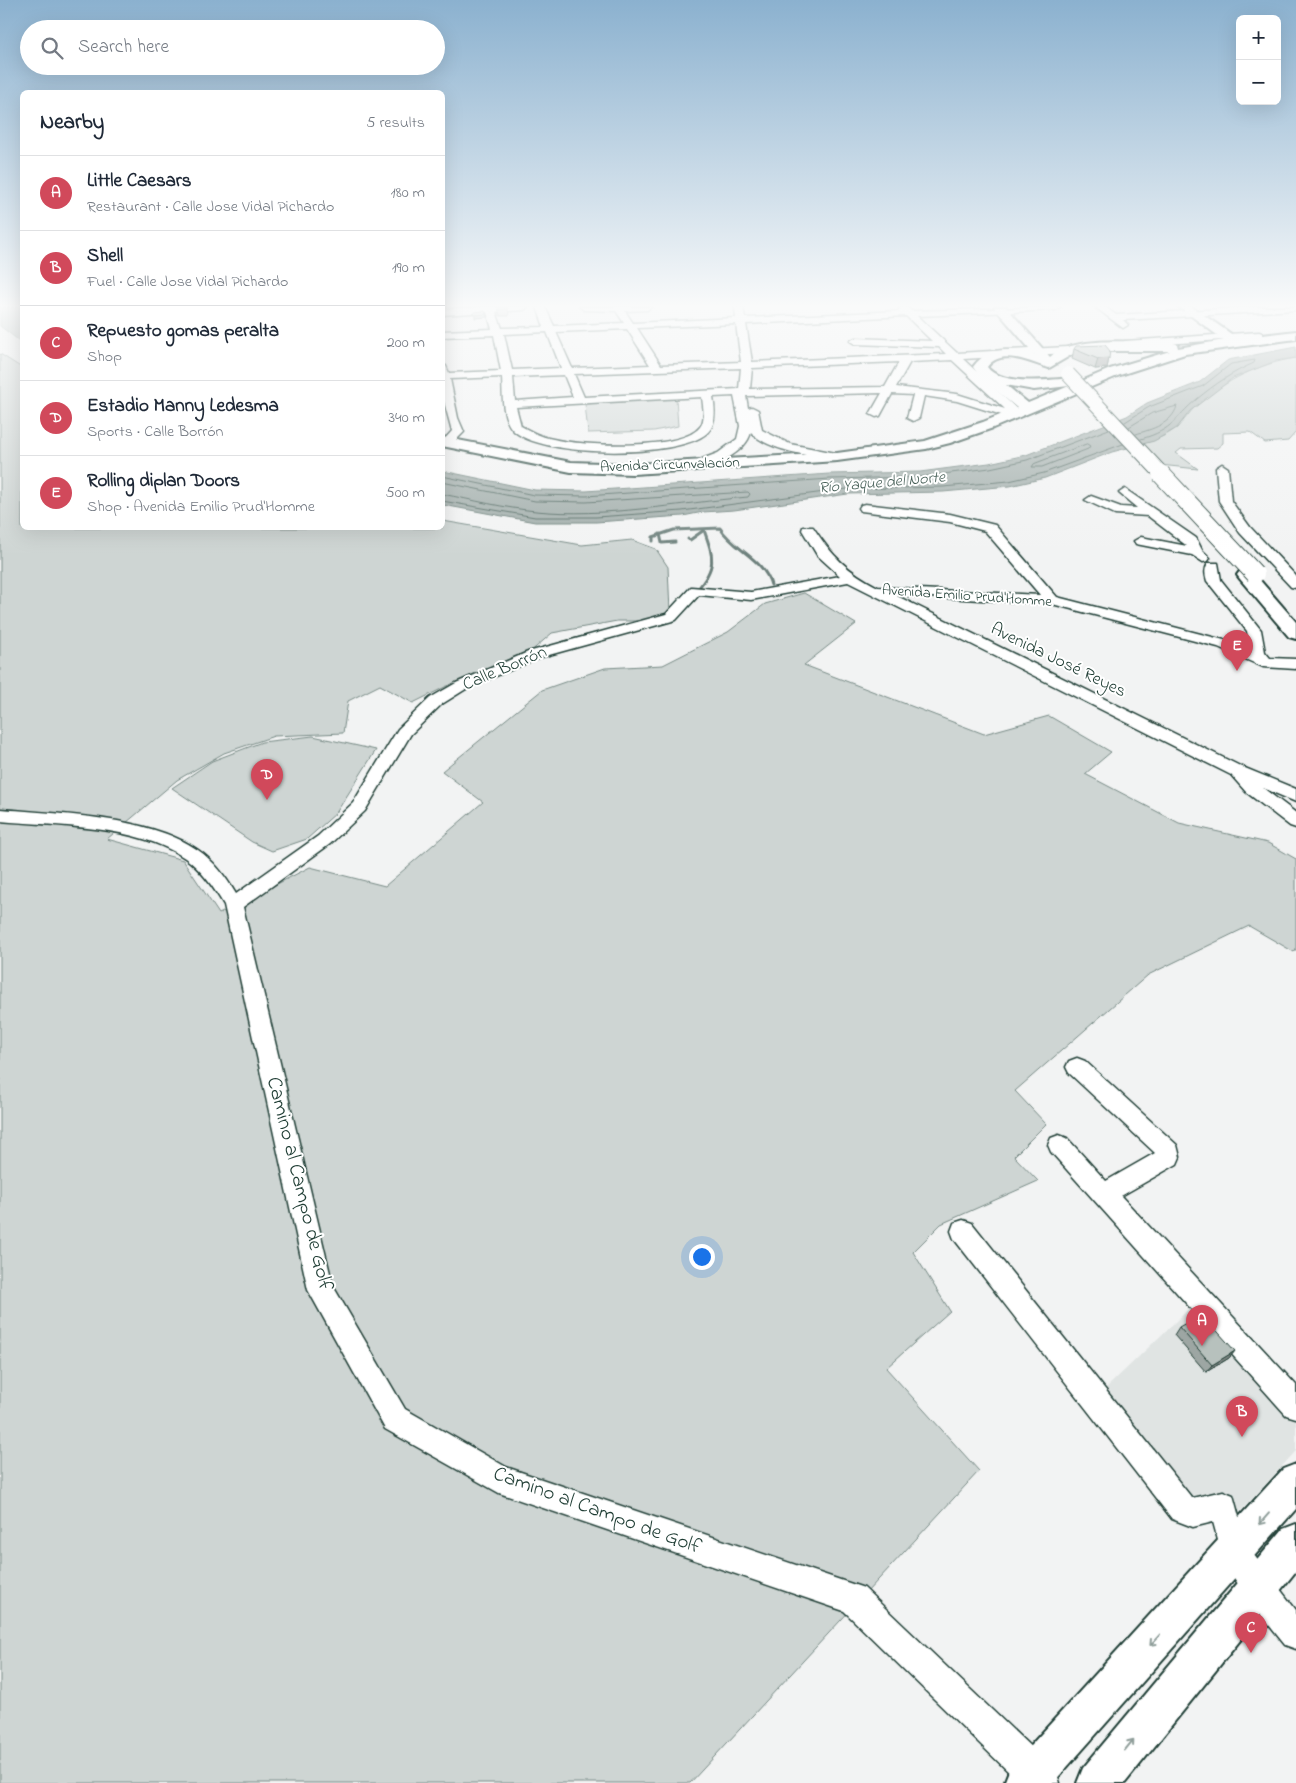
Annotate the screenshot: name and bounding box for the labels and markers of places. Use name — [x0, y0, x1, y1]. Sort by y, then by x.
pin: E — [1221, 630, 1253, 671]
pin: D — [251, 759, 283, 800]
pin: A — [1186, 1305, 1218, 1346]
pin: B — [1226, 1396, 1258, 1437]
pin: C — [1235, 1612, 1267, 1653]

